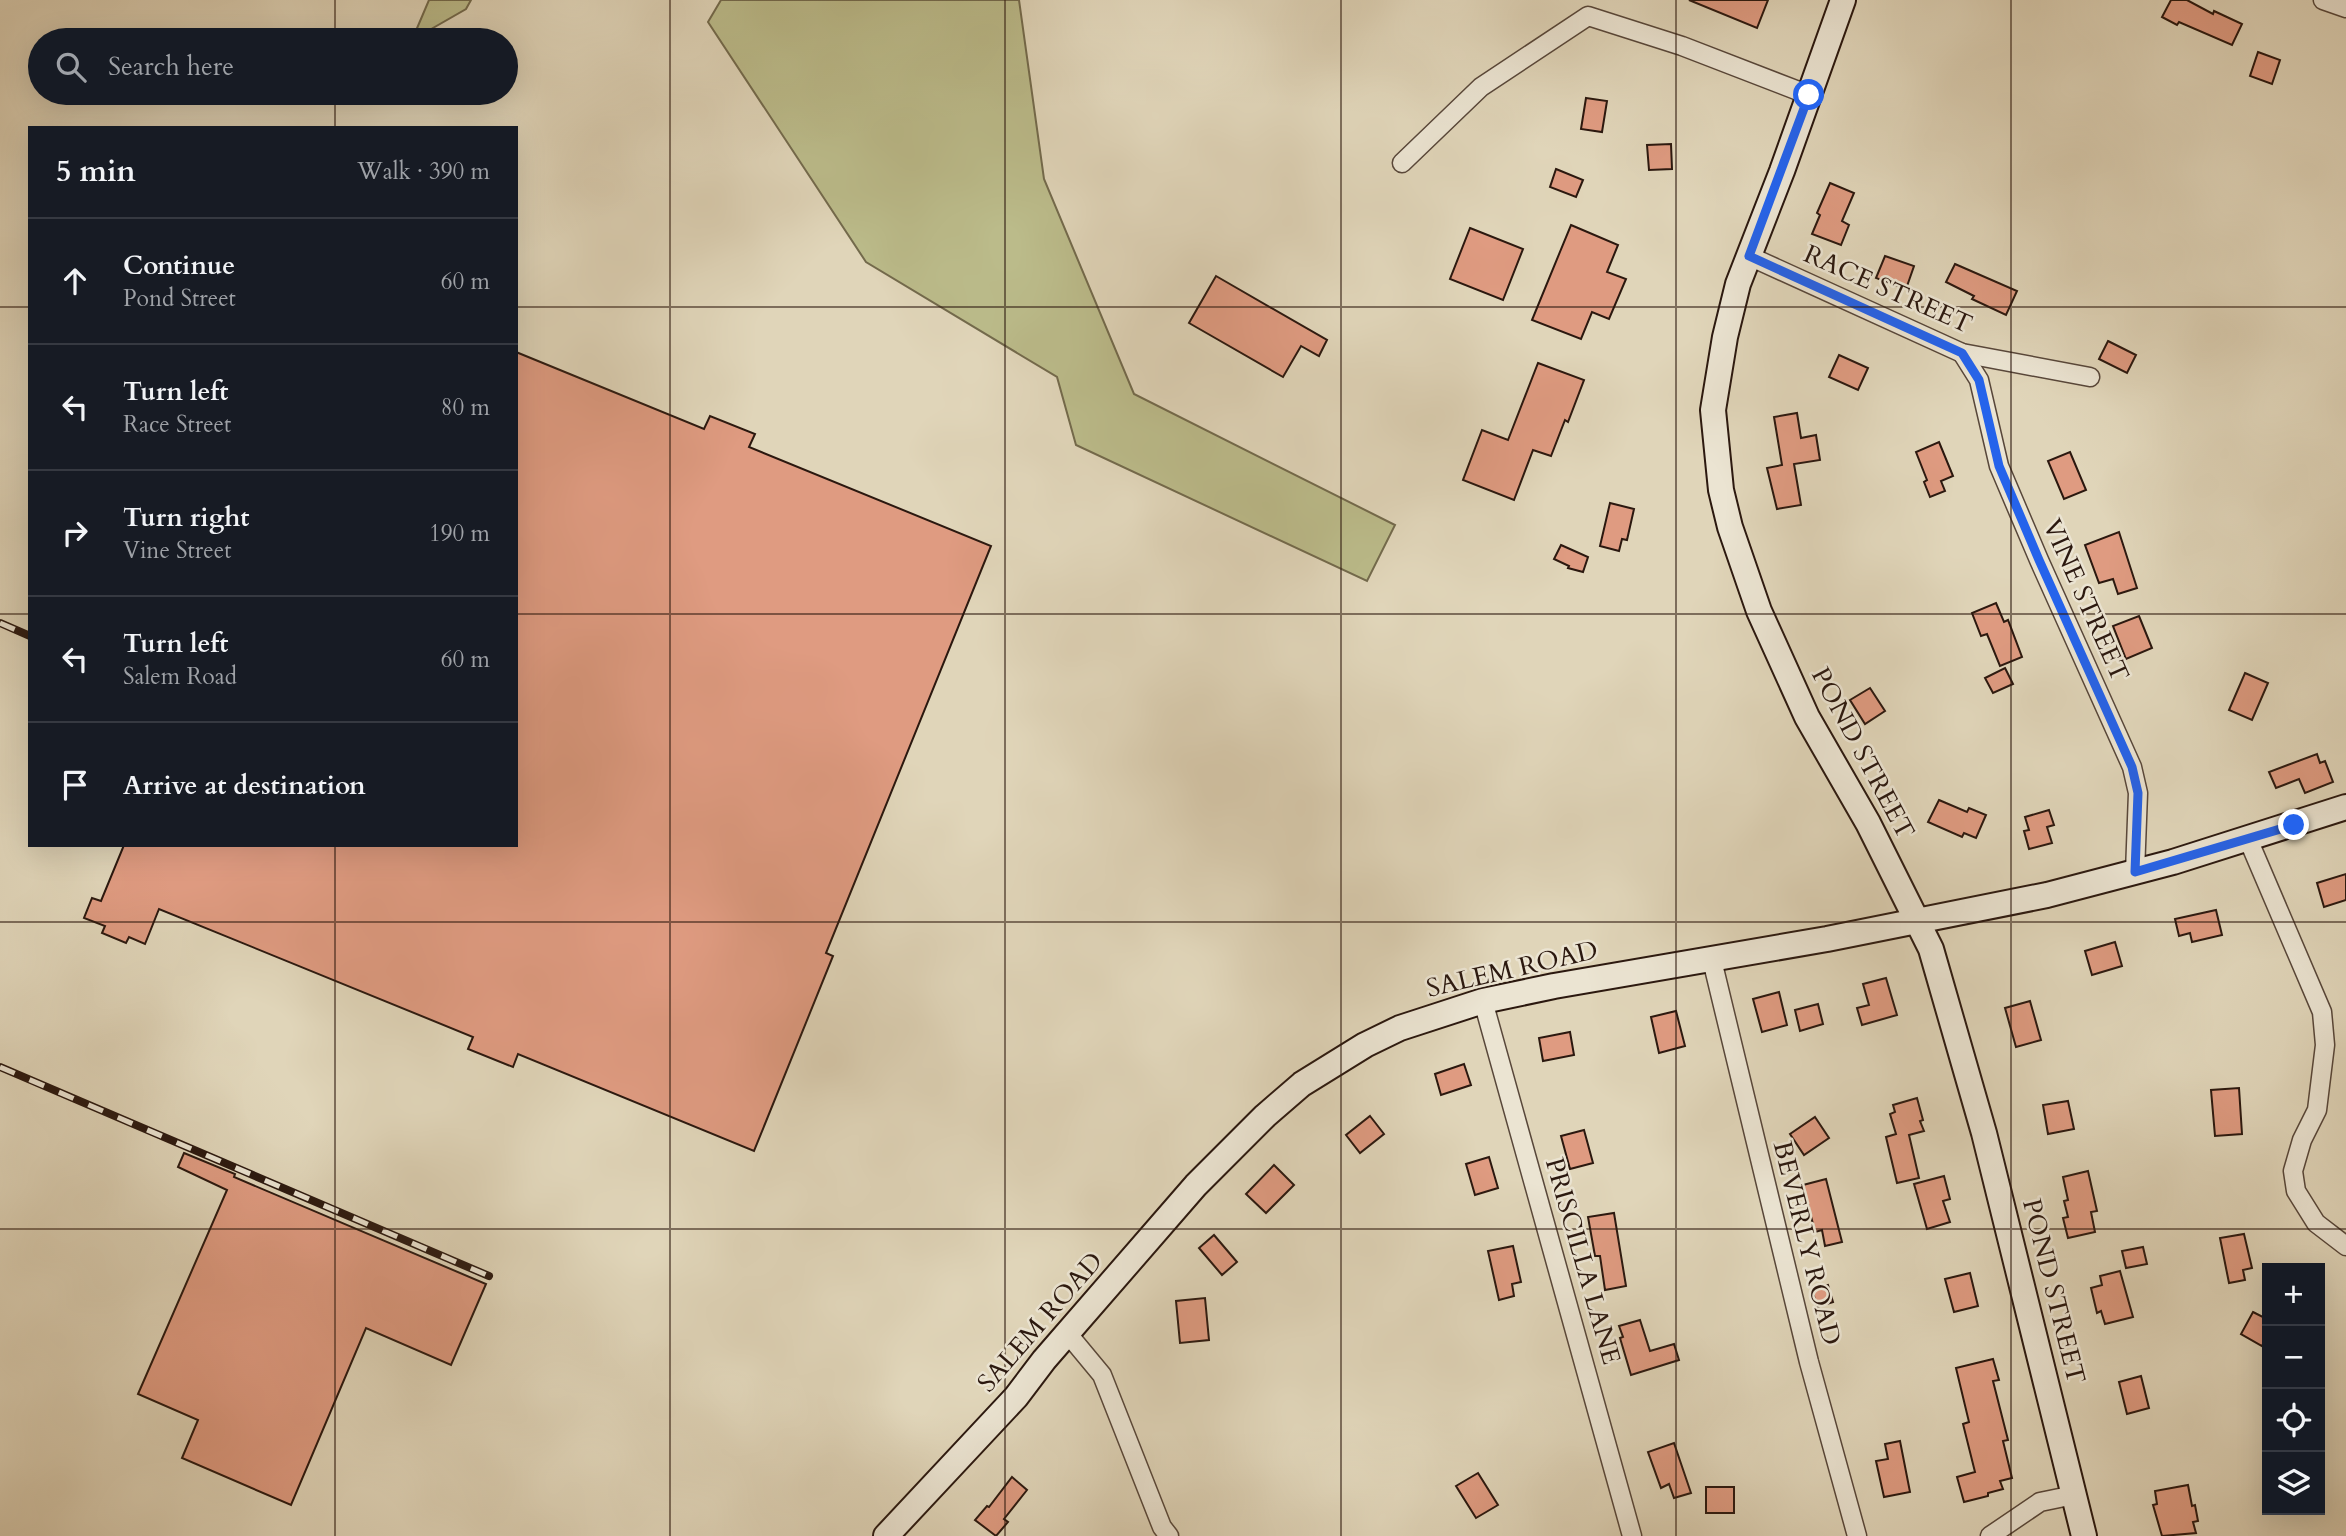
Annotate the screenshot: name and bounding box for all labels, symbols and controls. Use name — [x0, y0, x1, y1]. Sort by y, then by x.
search box — [28, 28, 518, 105]
icon: search — [52, 48, 90, 86]
text: Search here — [108, 49, 234, 84]
route start — [1793, 79, 1824, 110]
text: 5 min — [56, 151, 136, 192]
text: Walk · 390 m — [357, 156, 490, 187]
street label: RACE STREET — [1798, 236, 1978, 342]
text: Continue — [123, 248, 235, 283]
icon: ahead — [56, 262, 94, 300]
text: 60 m — [441, 266, 490, 297]
text: Pond Street — [123, 283, 236, 314]
text: Turn left — [123, 374, 228, 409]
icon: left — [56, 388, 94, 426]
text: 80 m — [441, 392, 490, 423]
text: Race Street — [123, 409, 231, 440]
text: Turn right — [123, 500, 250, 535]
street label: VINE STREET — [2035, 513, 2137, 687]
icon: right — [56, 514, 94, 552]
text: 190 m — [429, 518, 490, 549]
text: Vine Street — [123, 535, 231, 566]
text: Turn left — [123, 626, 228, 661]
icon: left — [56, 640, 94, 678]
text: 60 m — [441, 644, 490, 675]
text: Salem Road — [123, 661, 237, 692]
street label: POND STREET — [1803, 661, 1923, 845]
icon: arrive — [56, 766, 94, 804]
text: Arrive at destination — [123, 768, 366, 803]
route end — [2278, 809, 2309, 840]
street label: SALEM ROAD — [1423, 932, 1601, 1006]
street label: BEVERLY ROAD — [1765, 1137, 1849, 1349]
street label: PRISCILLA LANE — [1537, 1154, 1629, 1368]
street label: POND STREET — [2014, 1195, 2094, 1387]
street label: SALEM ROAD — [969, 1245, 1111, 1399]
map controls — [2262, 1263, 2325, 1515]
button: + — [2262, 1263, 2325, 1326]
button: − — [2262, 1326, 2325, 1389]
button: locate — [2262, 1389, 2325, 1452]
button: layers — [2262, 1452, 2325, 1515]

